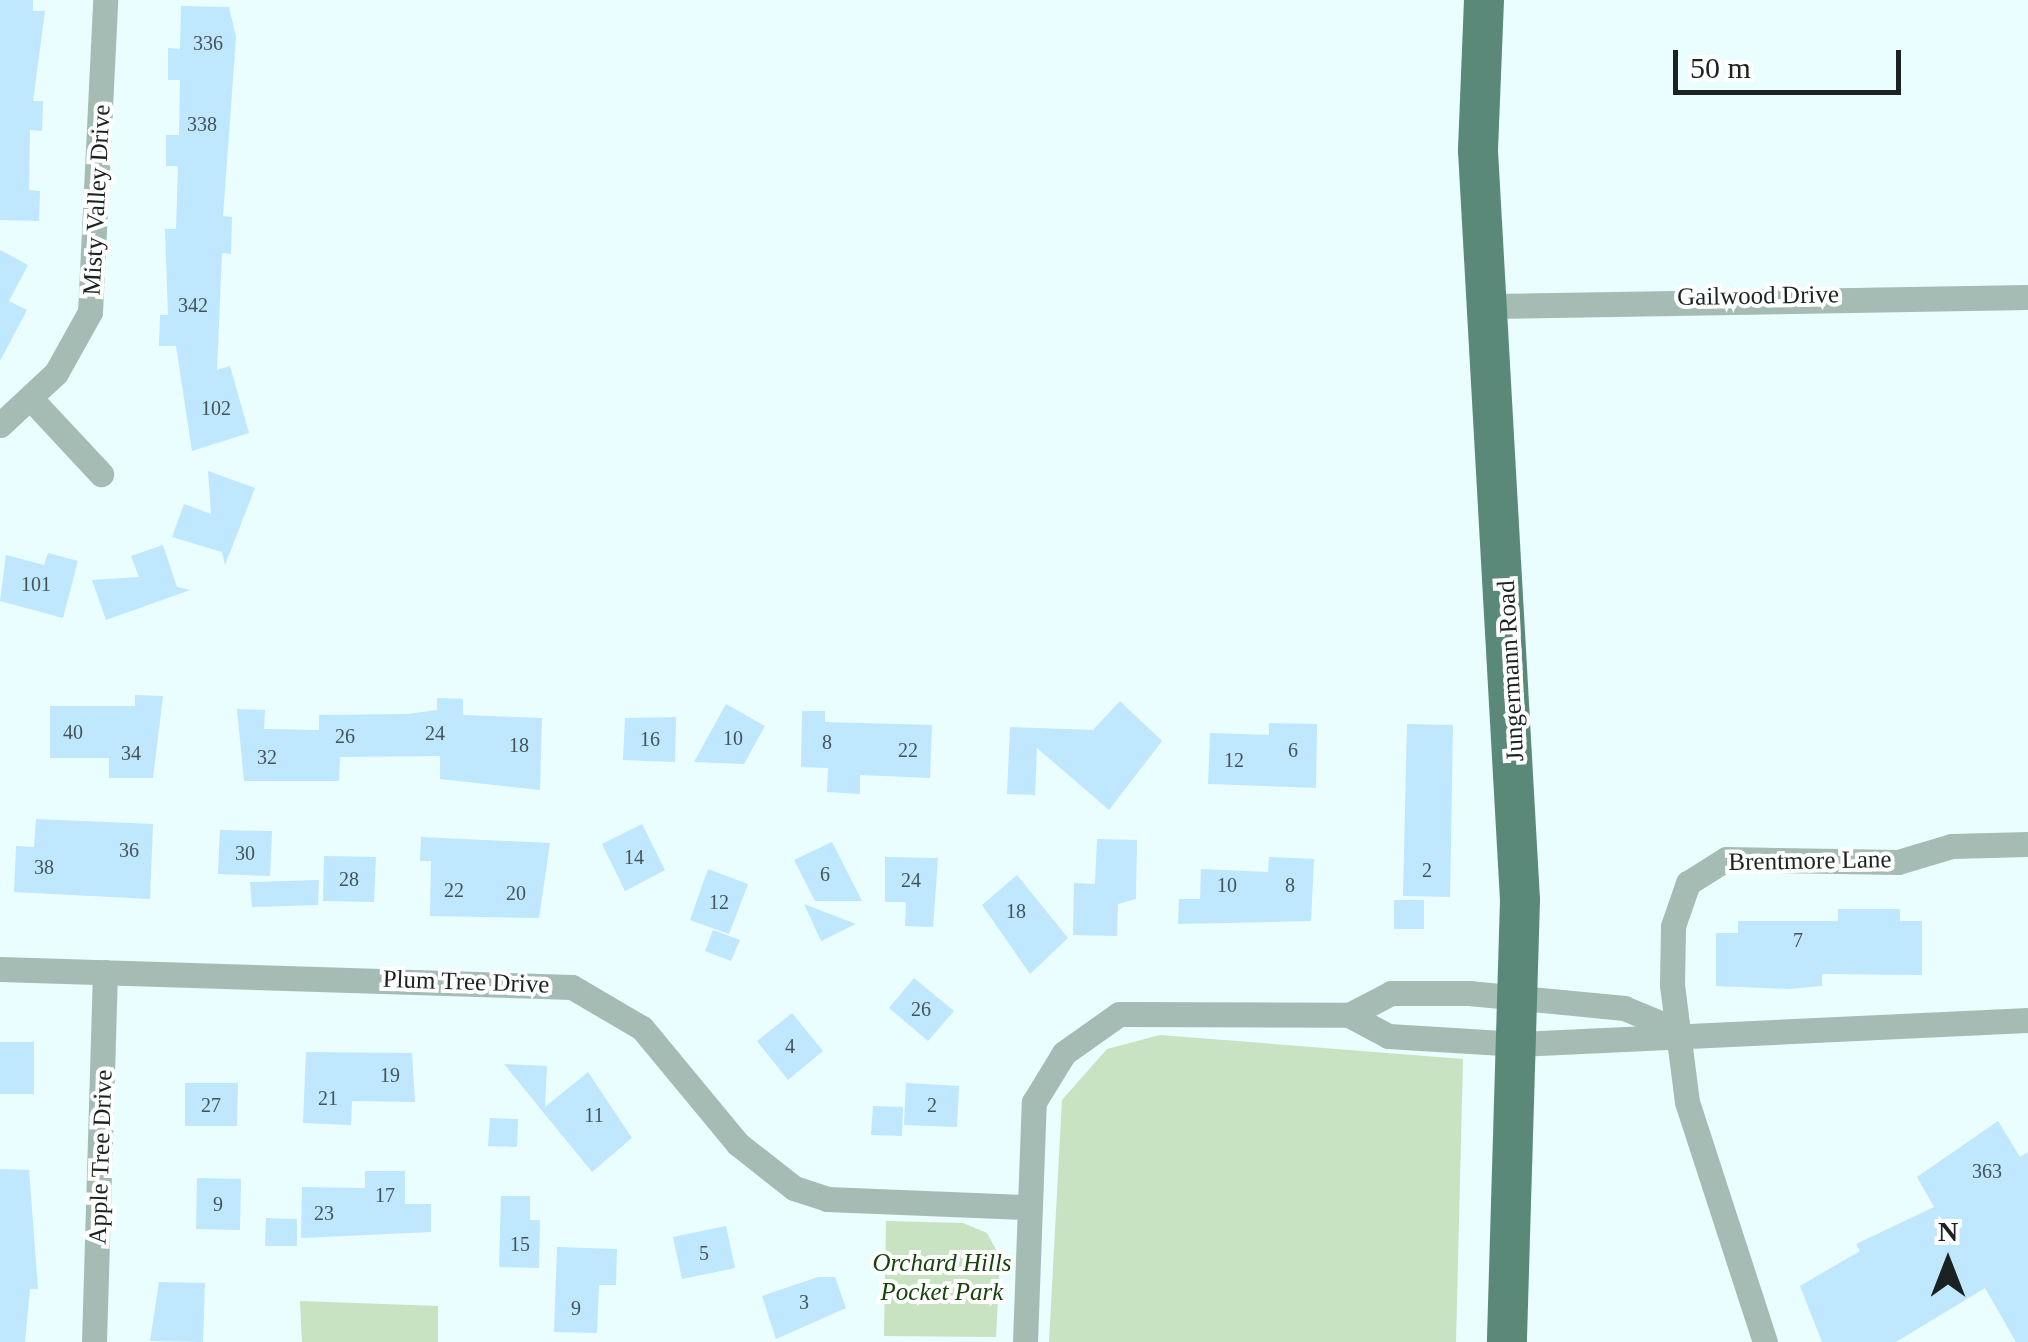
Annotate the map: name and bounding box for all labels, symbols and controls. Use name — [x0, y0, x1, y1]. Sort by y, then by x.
scale bar — [1678, 30, 1906, 92]
house number: 336 — [193, 31, 223, 55]
text: 50 m — [1690, 51, 1751, 84]
street label: Misty Valley Drive — [77, 104, 117, 296]
house number: 338 — [187, 112, 217, 136]
street label: Gailwood Drive — [1677, 280, 1839, 312]
house number: 342 — [178, 293, 208, 317]
house number: 102 — [201, 396, 231, 420]
house number: 101 — [21, 572, 51, 596]
street label: Jungermann Road — [1491, 580, 1531, 762]
house number: 40 — [63, 720, 83, 744]
house number: 24 — [425, 721, 445, 745]
house number: 26 — [335, 724, 355, 748]
house number: 10 — [723, 726, 743, 750]
house number: 16 — [640, 727, 660, 751]
house number: 8 — [822, 730, 832, 754]
house number: 18 — [509, 733, 529, 757]
house number: 22 — [898, 738, 918, 762]
house number: 6 — [1288, 738, 1298, 762]
house number: 34 — [121, 741, 141, 765]
house number: 32 — [257, 745, 277, 769]
house number: 12 — [1224, 748, 1244, 772]
house number: 36 — [119, 838, 139, 862]
house number: 30 — [235, 841, 255, 865]
house number: 14 — [624, 845, 644, 869]
street label: Brentmore Lane — [1728, 845, 1892, 877]
house number: 38 — [34, 855, 54, 879]
house number: 2 — [1422, 858, 1432, 882]
house number: 6 — [820, 862, 830, 886]
house number: 28 — [339, 867, 359, 891]
house number: 24 — [901, 868, 921, 892]
house number: 10 — [1217, 873, 1237, 897]
house number: 8 — [1285, 873, 1295, 897]
house number: 22 — [444, 878, 464, 902]
house number: 20 — [506, 881, 526, 905]
house number: 12 — [709, 890, 729, 914]
house number: 18 — [1006, 899, 1026, 923]
house number: 7 — [1793, 928, 1803, 952]
street label: Plum Tree Drive — [382, 964, 550, 1000]
house number: 26 — [911, 997, 931, 1021]
house number: 4 — [785, 1034, 795, 1058]
house number: 19 — [380, 1063, 400, 1087]
street label: Apple Tree Drive — [83, 1069, 119, 1245]
house number: 21 — [318, 1086, 338, 1110]
house number: 27 — [201, 1093, 221, 1117]
house number: 2 — [927, 1093, 937, 1117]
house number: 11 — [584, 1103, 604, 1127]
house number: 363 — [1972, 1159, 2002, 1183]
house number: 17 — [375, 1183, 395, 1207]
house number: 9 — [213, 1192, 223, 1216]
house number: 23 — [314, 1201, 334, 1225]
north arrow — [1898, 1212, 1998, 1312]
text: N — [1938, 1216, 1958, 1247]
house number: 15 — [510, 1232, 530, 1256]
house number: 5 — [699, 1241, 709, 1265]
park label: Orchard Hills Pocket Park — [872, 1249, 1012, 1308]
house number: 3 — [799, 1290, 809, 1314]
house number: 9 — [571, 1296, 581, 1320]

